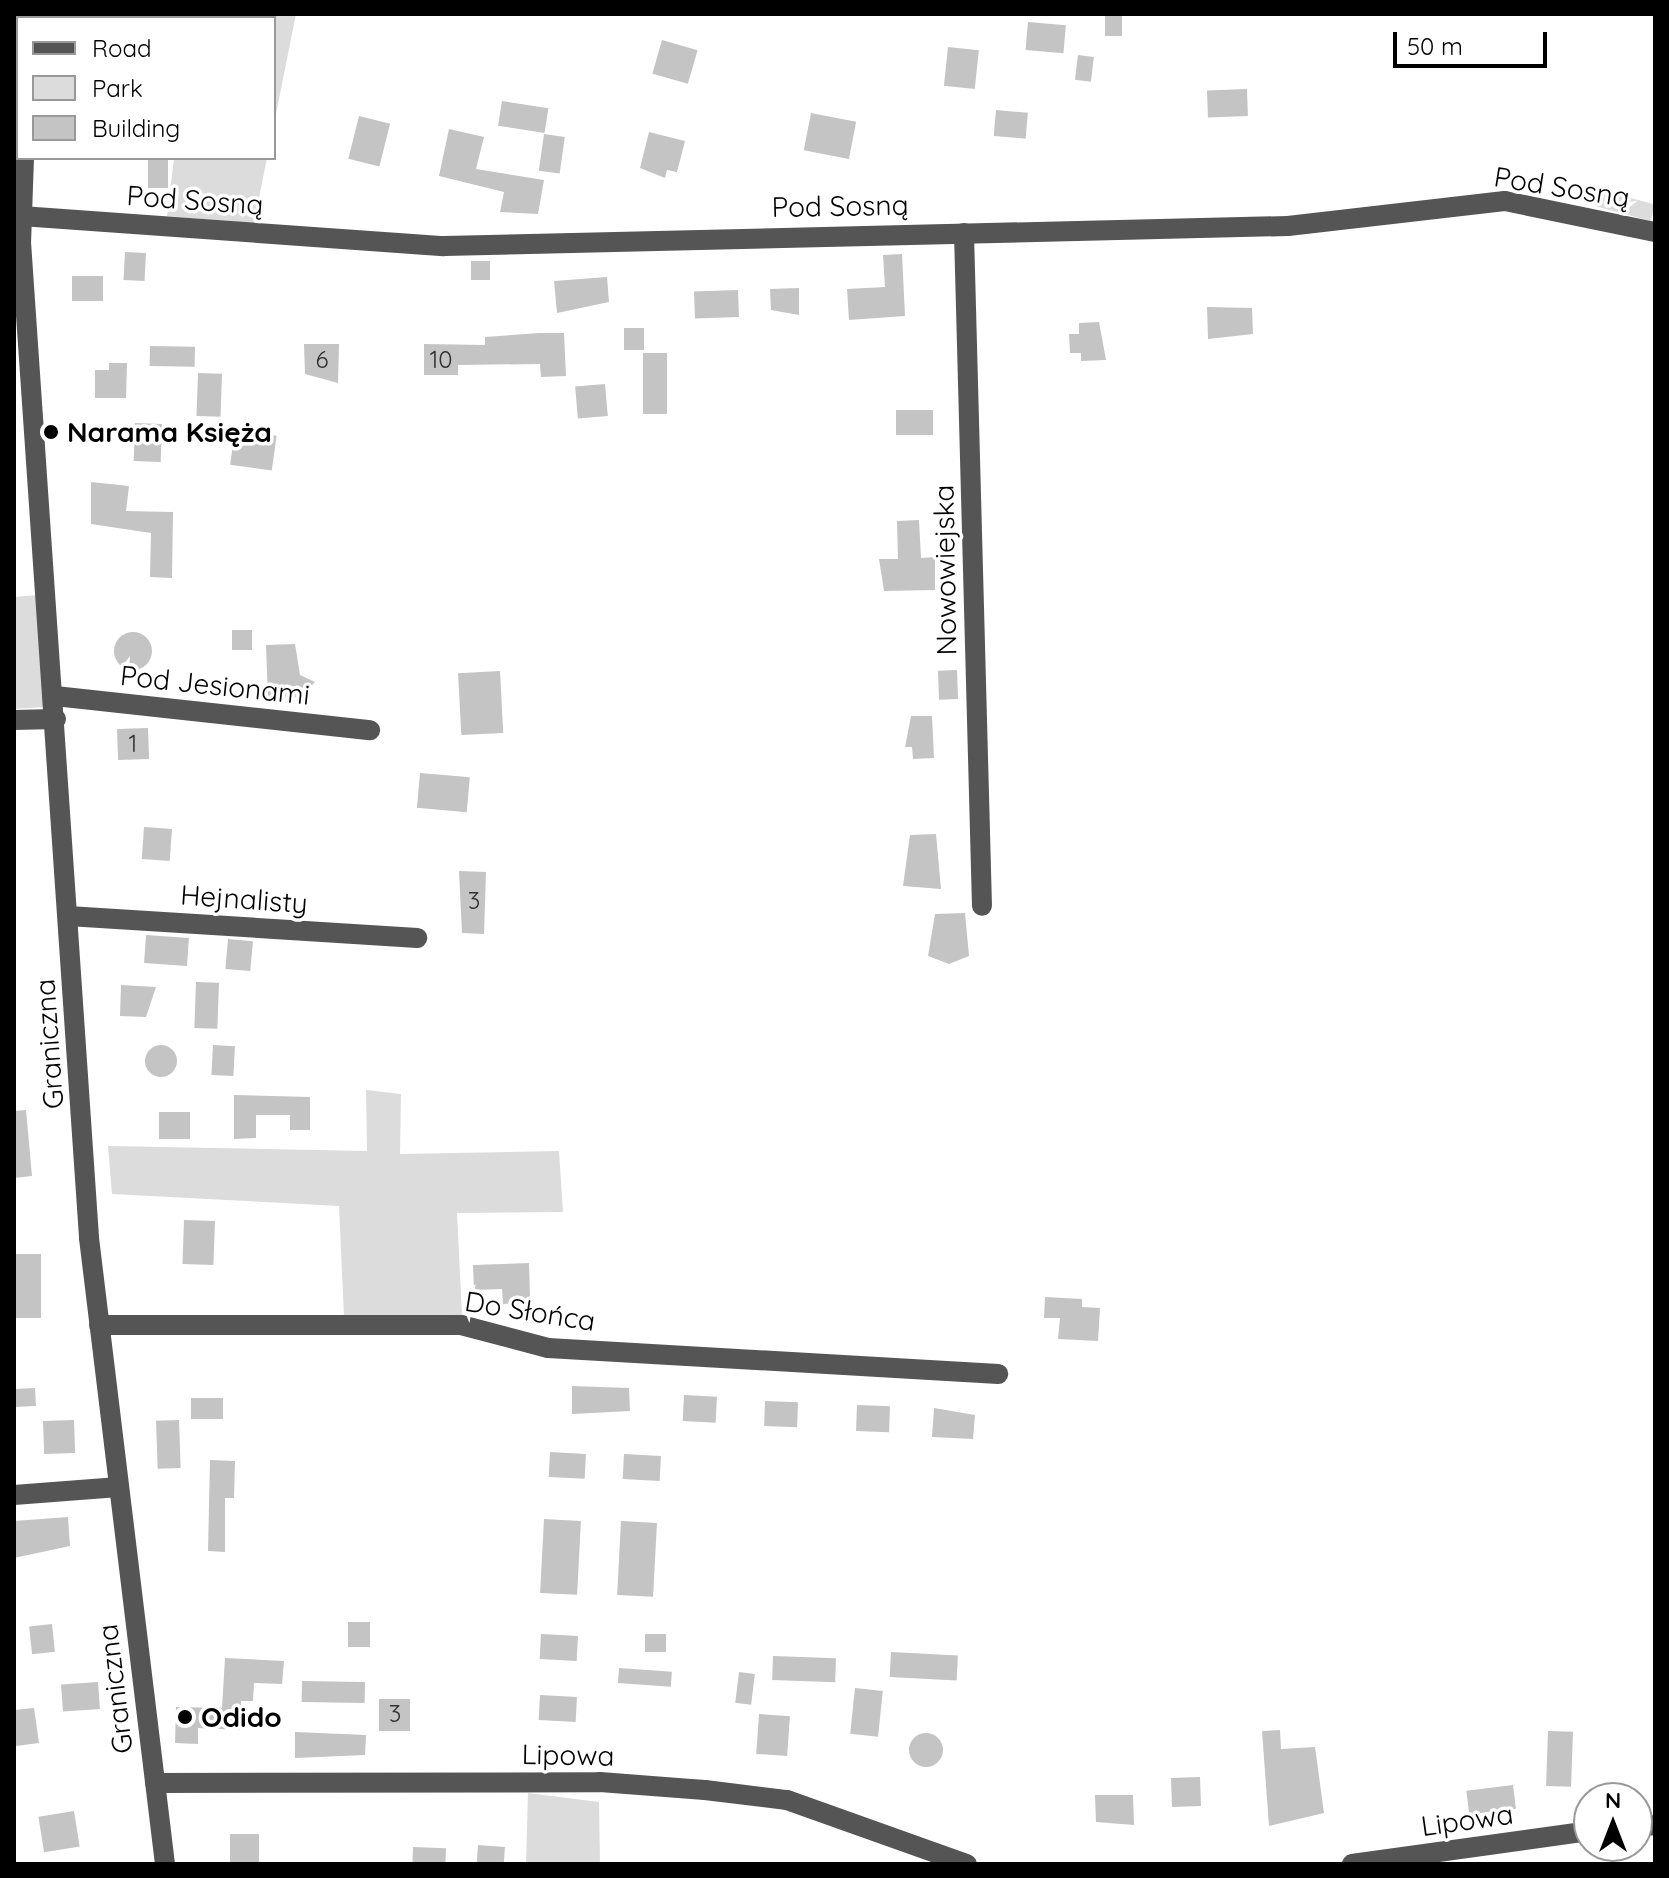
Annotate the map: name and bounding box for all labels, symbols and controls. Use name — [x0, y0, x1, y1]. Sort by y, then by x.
legend — [16, 16, 276, 160]
scale bar — [1397, 16, 1551, 66]
text: 50 m — [1407, 31, 1463, 61]
text: Road — [92, 33, 152, 63]
text: Park — [92, 73, 143, 103]
text: Building — [92, 113, 180, 143]
street label: Pod Sosną — [1492, 160, 1632, 214]
street label: Pod Sosną — [126, 178, 264, 222]
street label: Pod Sosną — [771, 188, 909, 224]
house number: 6 — [316, 346, 328, 374]
house number: 10 — [429, 346, 453, 374]
place label: Narama Księża — [67, 415, 272, 449]
marker: Narama Księża — [42, 423, 60, 441]
street label: Nowowiejska — [927, 484, 963, 656]
street label: Pod Jesionami — [119, 658, 311, 712]
house number: 1 — [129, 730, 137, 758]
street label: Hejnalisty — [179, 878, 309, 920]
house number: 3 — [468, 887, 480, 915]
street label: Graniczna — [28, 978, 70, 1110]
street label: Do Słońca — [462, 1284, 598, 1338]
street label: Graniczna — [90, 1622, 140, 1756]
place label: Odido — [201, 1700, 282, 1734]
house number: 3 — [389, 1700, 401, 1728]
marker: Odido — [176, 1708, 194, 1726]
street label: Lipowa — [521, 1737, 615, 1773]
north arrow — [1573, 1782, 1653, 1862]
text: N — [1605, 1786, 1621, 1814]
street label: Lipowa — [1419, 1797, 1515, 1843]

